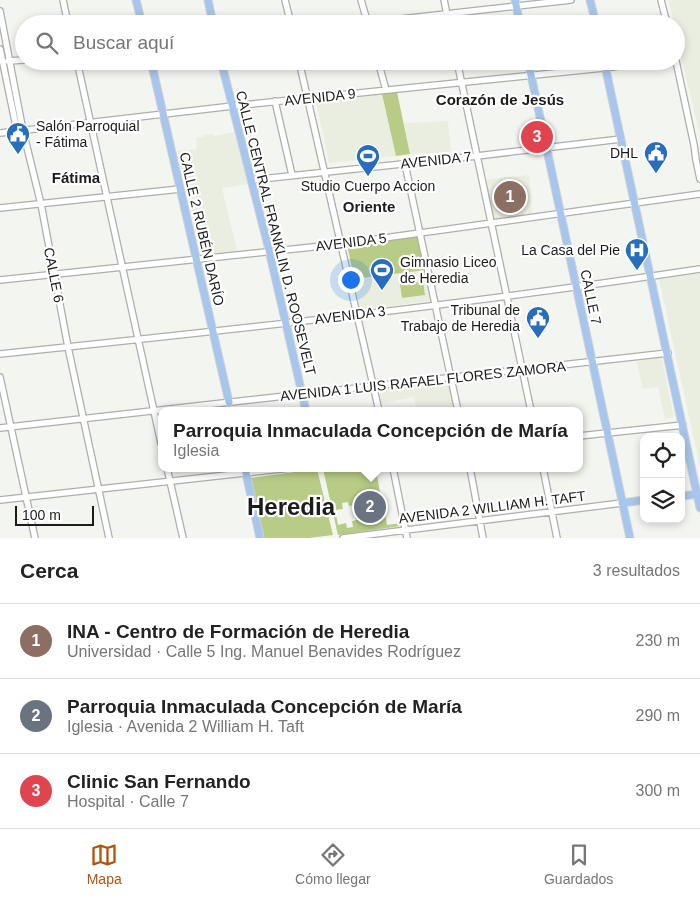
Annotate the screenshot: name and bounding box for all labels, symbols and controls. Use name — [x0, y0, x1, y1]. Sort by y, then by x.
search box — [15, 15, 685, 70]
icon: search — [33, 29, 61, 57]
text: Buscar aquí — [73, 32, 174, 53]
street label: AVENIDA 9 — [284, 85, 357, 109]
street label: CALLE CENTRAL FRANKLIN D. ROOSEVELT — [233, 89, 319, 377]
district label: Corazón de Jesús — [436, 91, 564, 108]
place label: Salón Parroquial - Fátima — [36, 118, 140, 150]
pin: 3 — [521, 118, 553, 156]
public building icon: Salón Parroquial - Fátima — [5, 121, 31, 155]
public building icon: DHL — [643, 140, 669, 174]
sports icon: Studio Cuerpo Accion — [355, 143, 381, 177]
place label: DHL — [610, 145, 638, 161]
street label: AVENIDA 7 — [400, 148, 473, 172]
street label: CALLE 2 RUBÉN DARÍO — [177, 151, 227, 307]
district label: Fátima — [52, 169, 101, 186]
place label: Studio Cuerpo Accion — [301, 178, 435, 194]
pin: 1 — [494, 178, 526, 216]
district label: Oriente — [343, 198, 395, 215]
street label: AVENIDA 5 — [315, 230, 388, 254]
hospital icon: La Casa del Pie — [624, 237, 650, 271]
place label: La Casa del Pie — [521, 242, 620, 258]
street label: CALLE 6 — [41, 246, 67, 304]
place label: Gimnasio Liceo de Heredia — [400, 254, 497, 286]
sports icon: Gimnasio Liceo de Heredia — [369, 257, 395, 291]
your location — [338, 267, 364, 293]
street label: CALLE 7 — [577, 268, 605, 326]
place label: Tribunal de Trabajo de Heredia — [401, 302, 520, 334]
street label: AVENIDA 3 — [314, 303, 387, 327]
public building icon: Tribunal de Trabajo de Heredia — [525, 305, 551, 339]
street label: AVENIDA 1 LUIS RAFAEL FLORES ZAMORA — [279, 358, 567, 404]
popup — [158, 407, 583, 472]
text: Parroquia Inmaculada Concepción de María — [173, 420, 568, 441]
map controls — [640, 433, 685, 523]
button: locate — [640, 433, 685, 478]
text: Iglesia — [173, 442, 219, 459]
button: layers — [640, 478, 685, 523]
pin: 2 — [354, 488, 386, 526]
street label: AVENIDA 2 WILLIAM H. TAFT — [398, 488, 587, 526]
district label: Heredia — [247, 493, 336, 520]
scale bar — [15, 503, 94, 526]
text: 100 m — [22, 507, 61, 523]
text: Cerca — [20, 559, 78, 582]
text: 3 resultados — [593, 562, 680, 579]
text: INA - Centro de Formación de Heredia — [67, 621, 409, 642]
text: 1 — [32, 632, 40, 649]
text: 230 m — [636, 632, 680, 649]
text: Universidad · Calle 5 Ing. Manuel Benavides Rodríguez — [67, 643, 461, 660]
text: Parroquia Inmaculada Concepción de María — [67, 696, 462, 717]
text: 2 — [32, 707, 40, 724]
text: 290 m — [636, 707, 680, 724]
text: Iglesia · Avenida 2 William H. Taft — [67, 718, 304, 735]
text: Clinic San Fernando — [67, 771, 251, 792]
text: 3 — [32, 782, 40, 799]
text: 300 m — [636, 782, 680, 799]
text: Hospital · Calle 7 — [67, 793, 189, 810]
tab: Mapa — [87, 841, 122, 887]
tab: Cómo llegar — [295, 841, 371, 887]
tab: Guardados — [544, 841, 613, 887]

